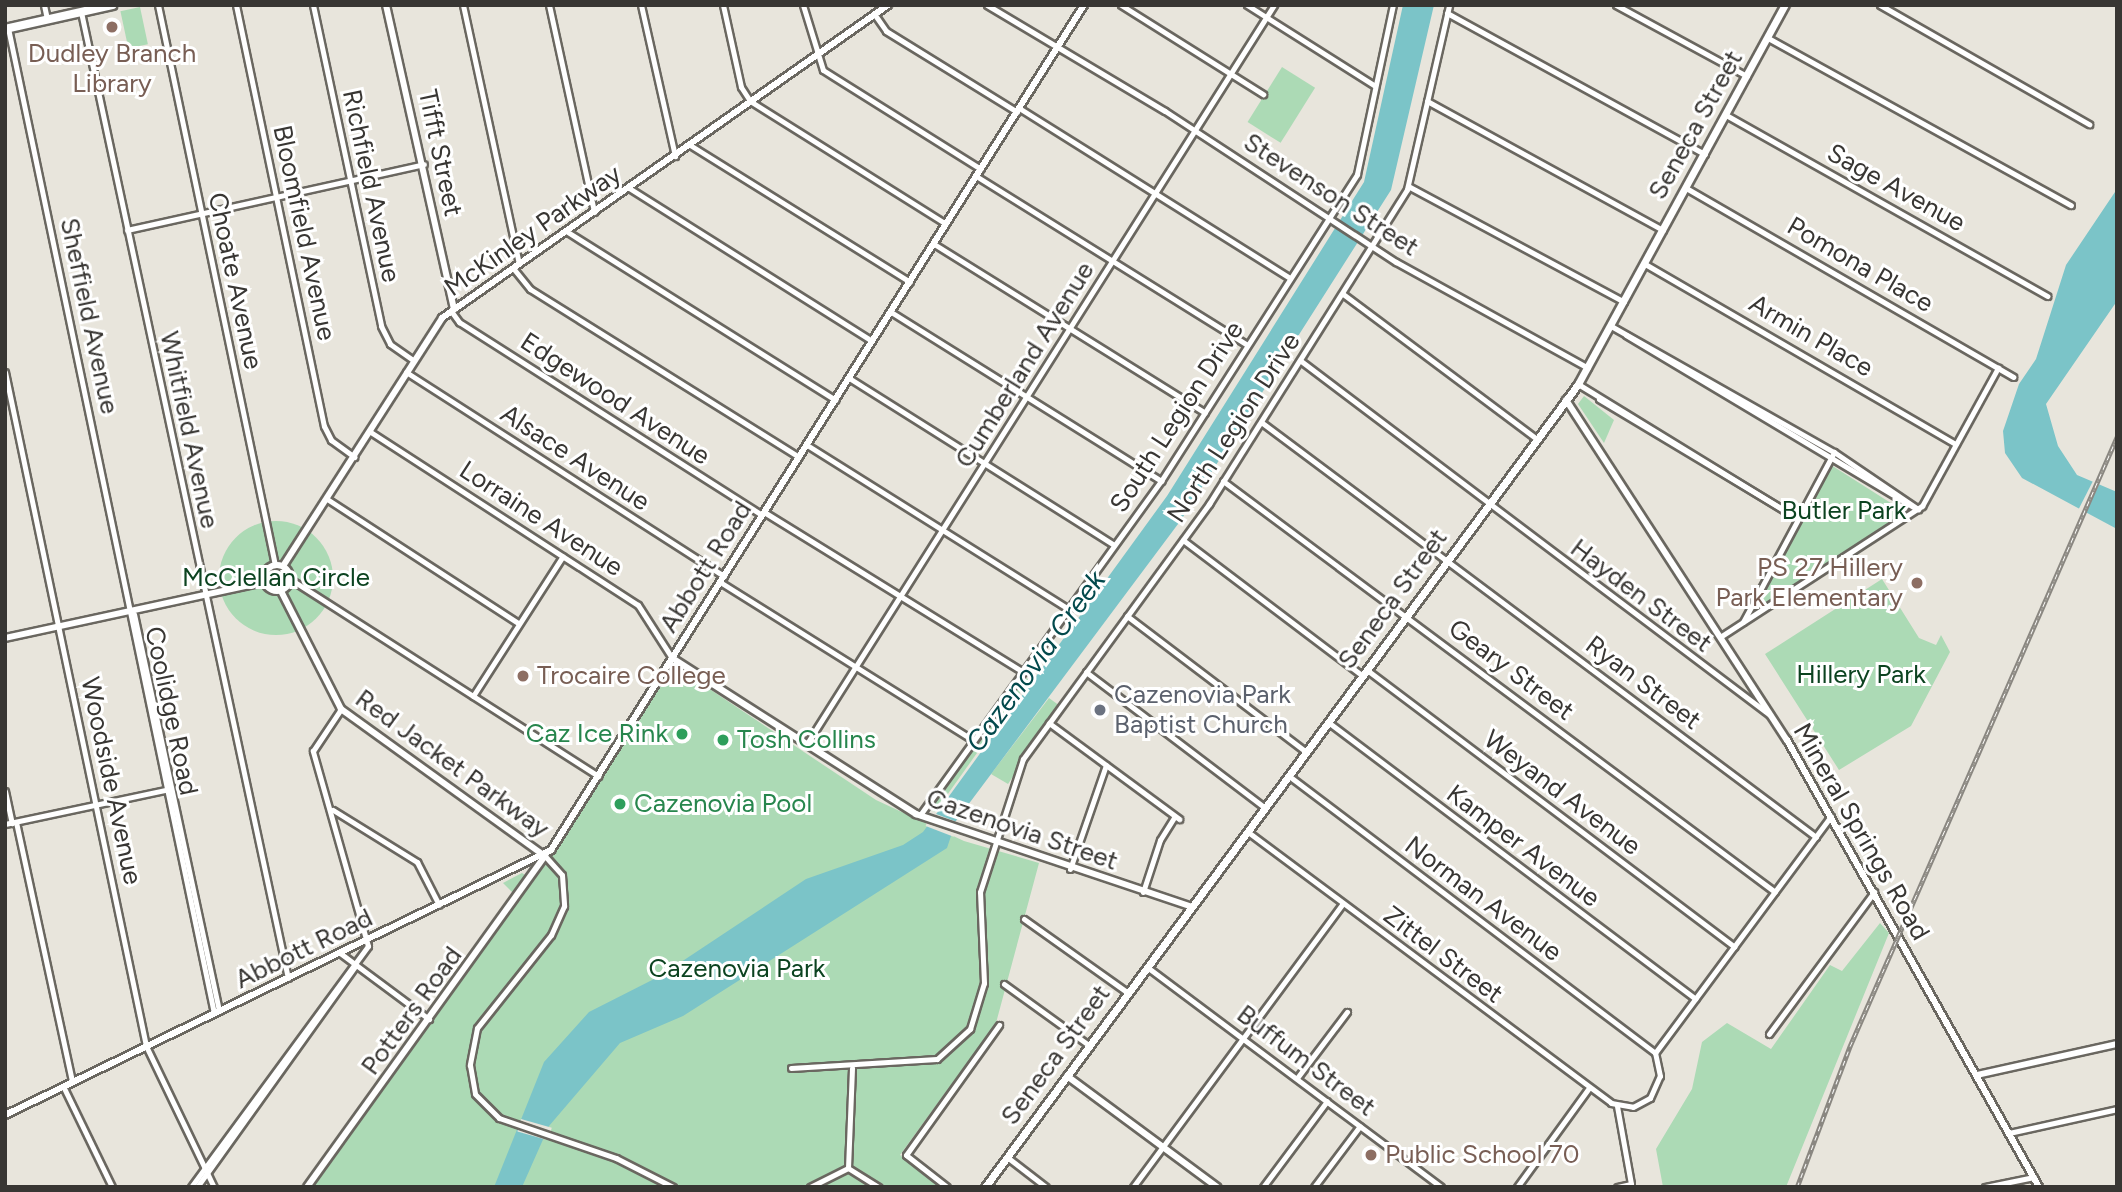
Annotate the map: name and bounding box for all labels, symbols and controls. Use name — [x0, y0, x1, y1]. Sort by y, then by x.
marker: Dudley Branch Library — [104, 19, 120, 35]
place label: Dudley Branch Library — [28, 38, 196, 100]
street label: Seneca Street — [1642, 45, 1750, 205]
street label: Richfield Avenue — [335, 87, 407, 285]
street label: Tifft Street — [411, 87, 469, 219]
street label: Bloomfield Avenue — [266, 123, 342, 343]
street label: Stevenson Street — [1238, 127, 1424, 263]
street label: Sage Avenue — [1822, 137, 1970, 239]
street label: McKinley Parkway — [439, 158, 627, 304]
street label: Choate Avenue — [201, 190, 269, 372]
street label: Pomona Place — [1781, 211, 1939, 319]
street label: Sheffield Avenue — [53, 215, 125, 417]
street label: Cumberland Avenue — [949, 256, 1101, 474]
street label: Armin Place — [1744, 288, 1878, 384]
street label: South Legion Drive — [1104, 316, 1250, 518]
street label: Edgewood Avenue — [514, 326, 716, 472]
street label: North Legion Drive — [1161, 327, 1307, 529]
street label: Whitfield Avenue — [153, 329, 225, 531]
street label: Alsace Avenue — [495, 398, 655, 518]
street label: Lorraine Avenue — [453, 455, 629, 583]
park label: Butler Park — [1782, 495, 1906, 527]
street label: Abbott Road — [653, 496, 759, 638]
street label: Seneca Street — [1332, 523, 1454, 675]
street label: Hayden Street — [1564, 533, 1718, 659]
place label: PS 27 Hillery Park Elementary — [1716, 552, 1903, 614]
park label: McClellan Circle — [182, 562, 370, 594]
water label: Cazenovia Creek — [958, 564, 1112, 758]
marker: PS 27 Hillery Park Elementary — [1909, 575, 1925, 591]
street label: Geary Street — [1442, 613, 1580, 727]
street label: Coolidge Road — [138, 624, 204, 798]
street label: Ryan Street — [1579, 629, 1707, 737]
park label: Hillery Park — [1796, 659, 1926, 691]
place label: Trocaire College — [537, 660, 726, 692]
marker: Trocaire College — [515, 668, 531, 684]
street label: Woodside Avenue — [74, 674, 148, 888]
place label: Cazenovia Park Baptist Church — [1114, 679, 1291, 740]
street label: Red Jacket Parkway — [349, 683, 555, 845]
marker: Cazenovia Park Baptist Church — [1092, 702, 1108, 718]
place label: Caz Ice Rink — [526, 718, 668, 750]
street label: Mineral Springs Road — [1786, 718, 1936, 946]
place label: Tosh Collins — [737, 724, 876, 756]
street label: Weyand Avenue — [1477, 724, 1647, 862]
marker: Caz Ice Rink — [674, 726, 690, 742]
marker: Tosh Collins — [715, 732, 731, 748]
street label: Kamper Avenue — [1440, 778, 1606, 914]
street label: Cazenovia Street — [922, 783, 1122, 877]
place label: Cazenovia Pool — [634, 788, 812, 820]
marker: Cazenovia Pool — [612, 796, 628, 812]
street label: Norman Avenue — [1398, 830, 1568, 968]
street label: Zittel Street — [1377, 900, 1509, 1010]
street label: Abbott Road — [230, 902, 378, 996]
street label: Potters Road — [355, 941, 469, 1081]
park label: Cazenovia Park — [649, 953, 825, 985]
street label: Seneca Street — [995, 979, 1117, 1131]
street label: Buffum Street — [1231, 999, 1381, 1123]
place label: Public School 70 — [1385, 1139, 1579, 1171]
marker: Public School 70 — [1363, 1147, 1379, 1163]

